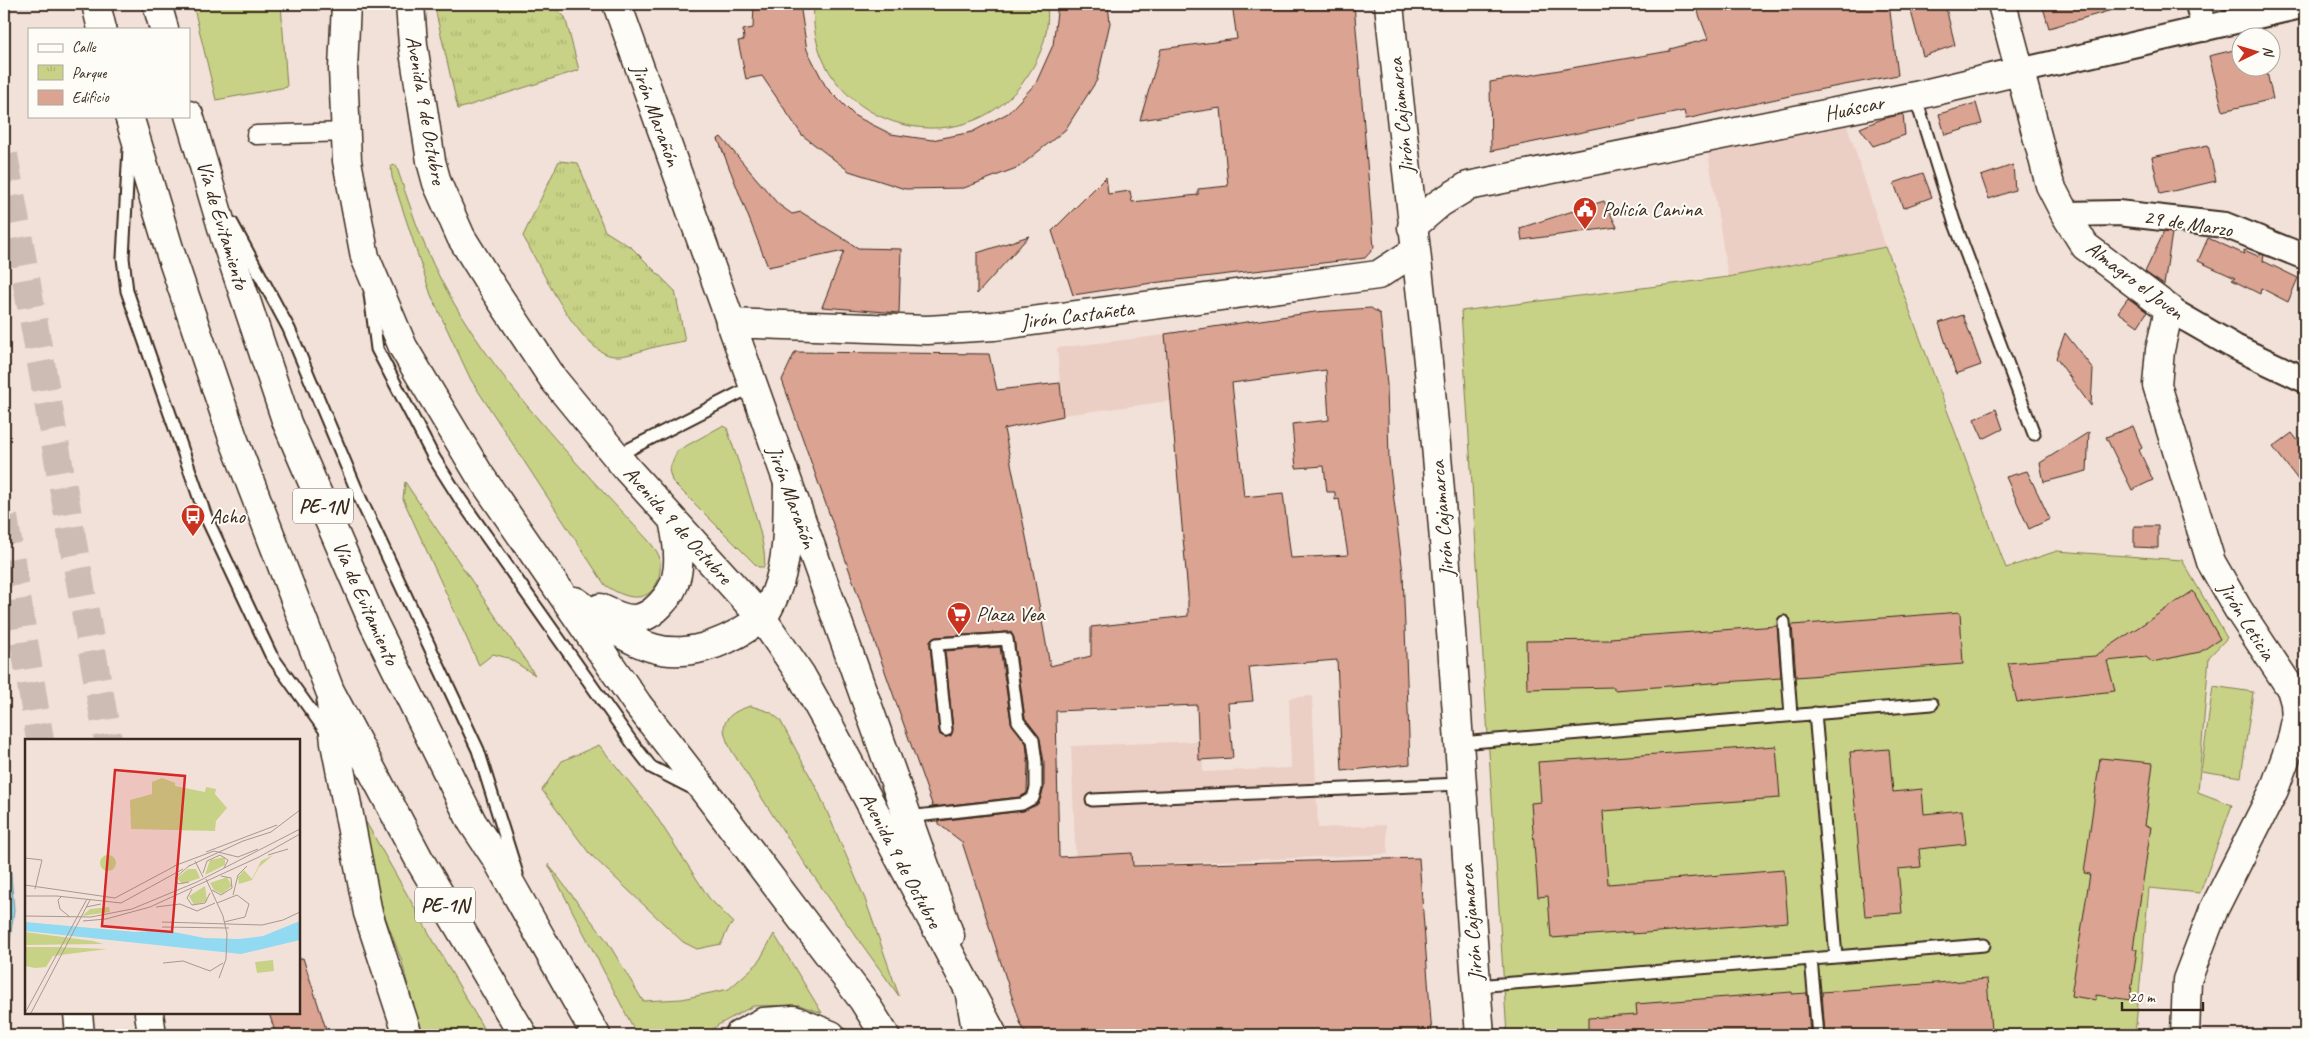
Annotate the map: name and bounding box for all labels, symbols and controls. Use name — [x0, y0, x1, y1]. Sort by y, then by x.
legend — [28, 28, 190, 118]
north arrow — [2232, 28, 2282, 78]
street label: Avenida 9 de Octubre — [400, 34, 452, 187]
text: Calle — [72, 38, 97, 57]
text: N — [2260, 46, 2278, 58]
street label: Jirón Cajamarca — [1382, 55, 1420, 176]
street label: Jirón Marañón — [625, 59, 687, 170]
text: Parque — [72, 64, 108, 83]
text: Edificio — [72, 88, 110, 107]
street label: Huáscar — [1822, 89, 1887, 127]
street label: Vía de Evitamiento — [191, 158, 255, 294]
public building icon: Policía Canina — [1572, 196, 1598, 230]
place label: Policía Canina — [1602, 196, 1704, 222]
street label: 29 de Marzo — [2142, 203, 2236, 243]
street label: Almagro el Joven — [2081, 235, 2190, 326]
street label: Jirón Castañeta — [1018, 295, 1136, 335]
street label: Jirón Marañón — [761, 441, 823, 552]
street label: Jirón Cajamarca — [1424, 458, 1460, 579]
street label: Avenida 9 de Octubre — [618, 460, 739, 590]
road number: PE-1N — [293, 488, 353, 524]
bus stop icon: Acho — [180, 503, 206, 537]
place label: Acho — [210, 503, 247, 529]
street label: Vía de Evitamiento — [327, 537, 406, 671]
street label: Jirón Leticia — [2212, 576, 2282, 667]
supermarket icon: Plaza Vea — [946, 601, 972, 635]
place label: Plaza Vea — [976, 601, 1046, 627]
inset map — [25, 739, 300, 1014]
street label: Avenida 9 de Octubre — [854, 788, 948, 933]
street label: Jirón Cajamarca — [1453, 862, 1489, 983]
road number: PE-1N — [415, 888, 475, 922]
scale bar — [2122, 979, 2203, 1011]
text: 20 m — [2129, 988, 2156, 1007]

